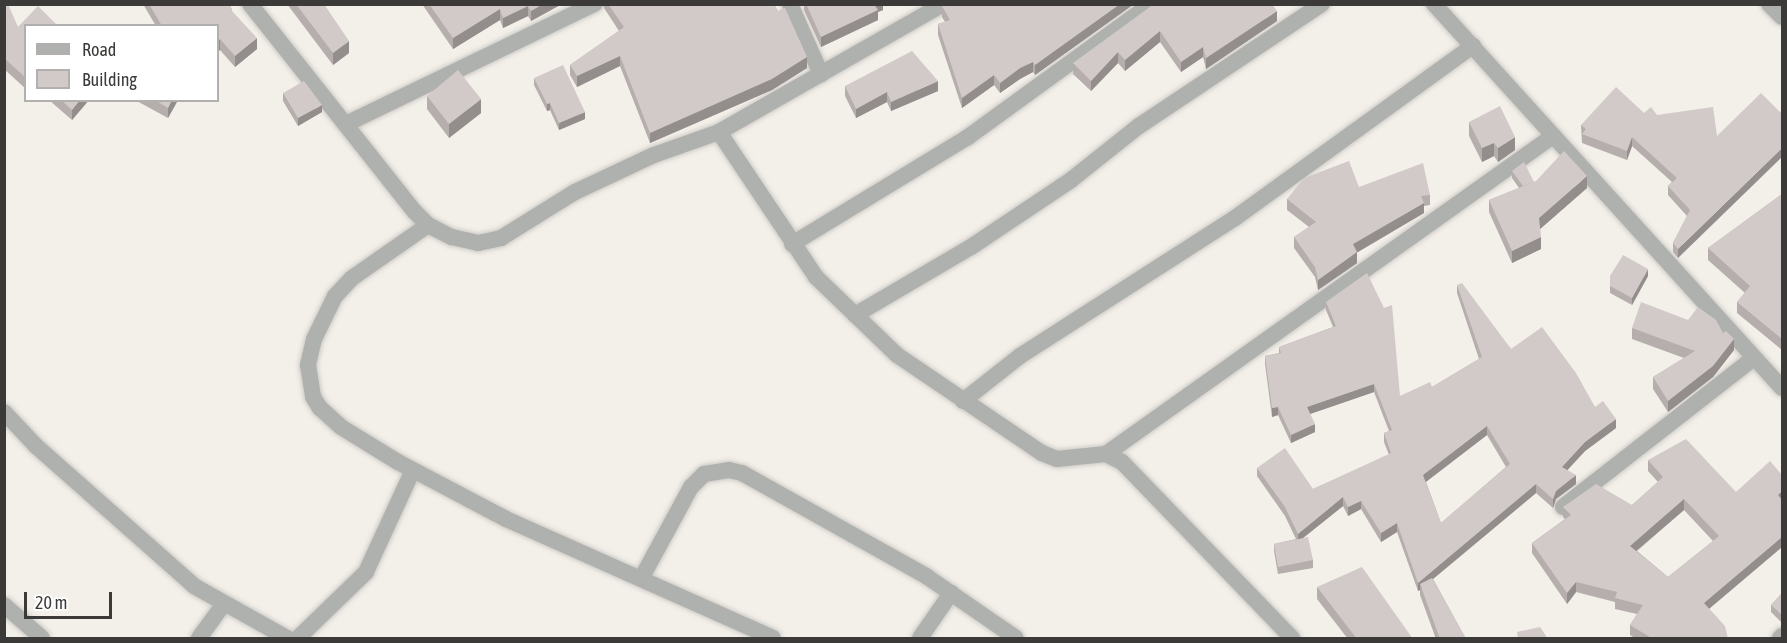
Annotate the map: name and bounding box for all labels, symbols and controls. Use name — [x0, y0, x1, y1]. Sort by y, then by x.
legend — [24, 24, 219, 102]
text: Road — [82, 39, 116, 60]
text: Building — [82, 69, 137, 90]
scale bar — [27, 580, 116, 618]
text: 20 m — [35, 592, 67, 613]

